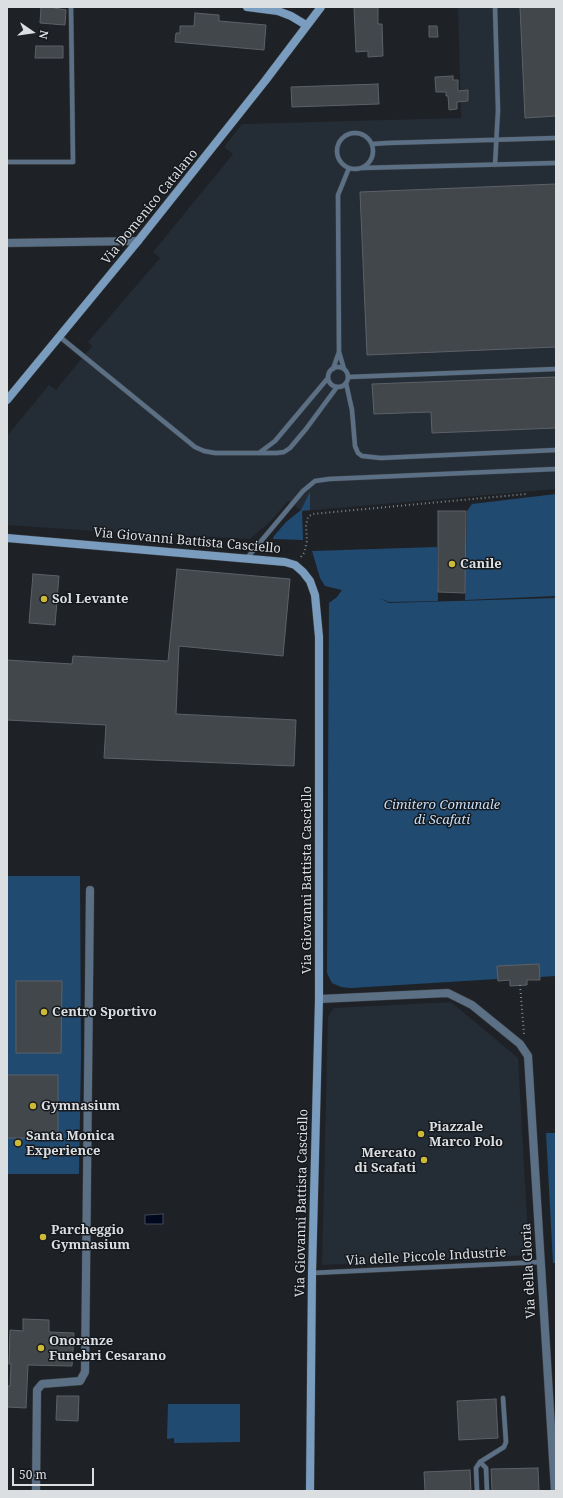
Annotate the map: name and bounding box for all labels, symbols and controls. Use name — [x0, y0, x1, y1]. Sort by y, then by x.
north arrow — [12, 12, 52, 52]
text: N — [36, 29, 52, 41]
street label: Via Domenico Catalano — [99, 146, 201, 268]
street label: Via Giovanni Battista Casciello — [93, 525, 281, 557]
place label: Canile — [460, 556, 502, 572]
marker: Canile — [447, 559, 457, 569]
place label: Sol Levante — [52, 591, 128, 607]
marker: Sol Levante — [39, 594, 49, 604]
street label: Via Giovanni Battista Casciello — [299, 786, 315, 974]
park label: Cimitero Comunale di Scafati — [384, 797, 500, 828]
place label: Centro Sportivo — [52, 1004, 157, 1020]
marker: Centro Sportivo — [39, 1007, 49, 1017]
place label: Gymnasium — [41, 1098, 120, 1114]
marker: Gymnasium — [28, 1101, 38, 1111]
street label: Via Giovanni Battista Casciello — [293, 1109, 311, 1297]
place label: Piazzale Marco Polo — [429, 1119, 503, 1150]
place label: Santa Monica Experience — [26, 1128, 115, 1159]
marker: Piazzale Marco Polo — [416, 1129, 426, 1139]
marker: Santa Monica Experience — [13, 1138, 23, 1148]
place label: Mercato di Scafati — [354, 1145, 416, 1176]
marker: Mercato di Scafati — [419, 1155, 429, 1165]
place label: Parcheggio Gymnasium — [51, 1222, 130, 1253]
street label: Via della Gloria — [519, 1223, 539, 1319]
marker: Parcheggio Gymnasium — [38, 1232, 48, 1242]
street label: Via delle Piccole Industrie — [345, 1245, 507, 1269]
place label: Onoranze Funebri Cesarano — [49, 1333, 166, 1364]
marker: Onoranze Funebri Cesarano — [36, 1343, 46, 1353]
scale bar — [14, 1460, 96, 1486]
text: 50 m — [19, 1466, 47, 1483]

